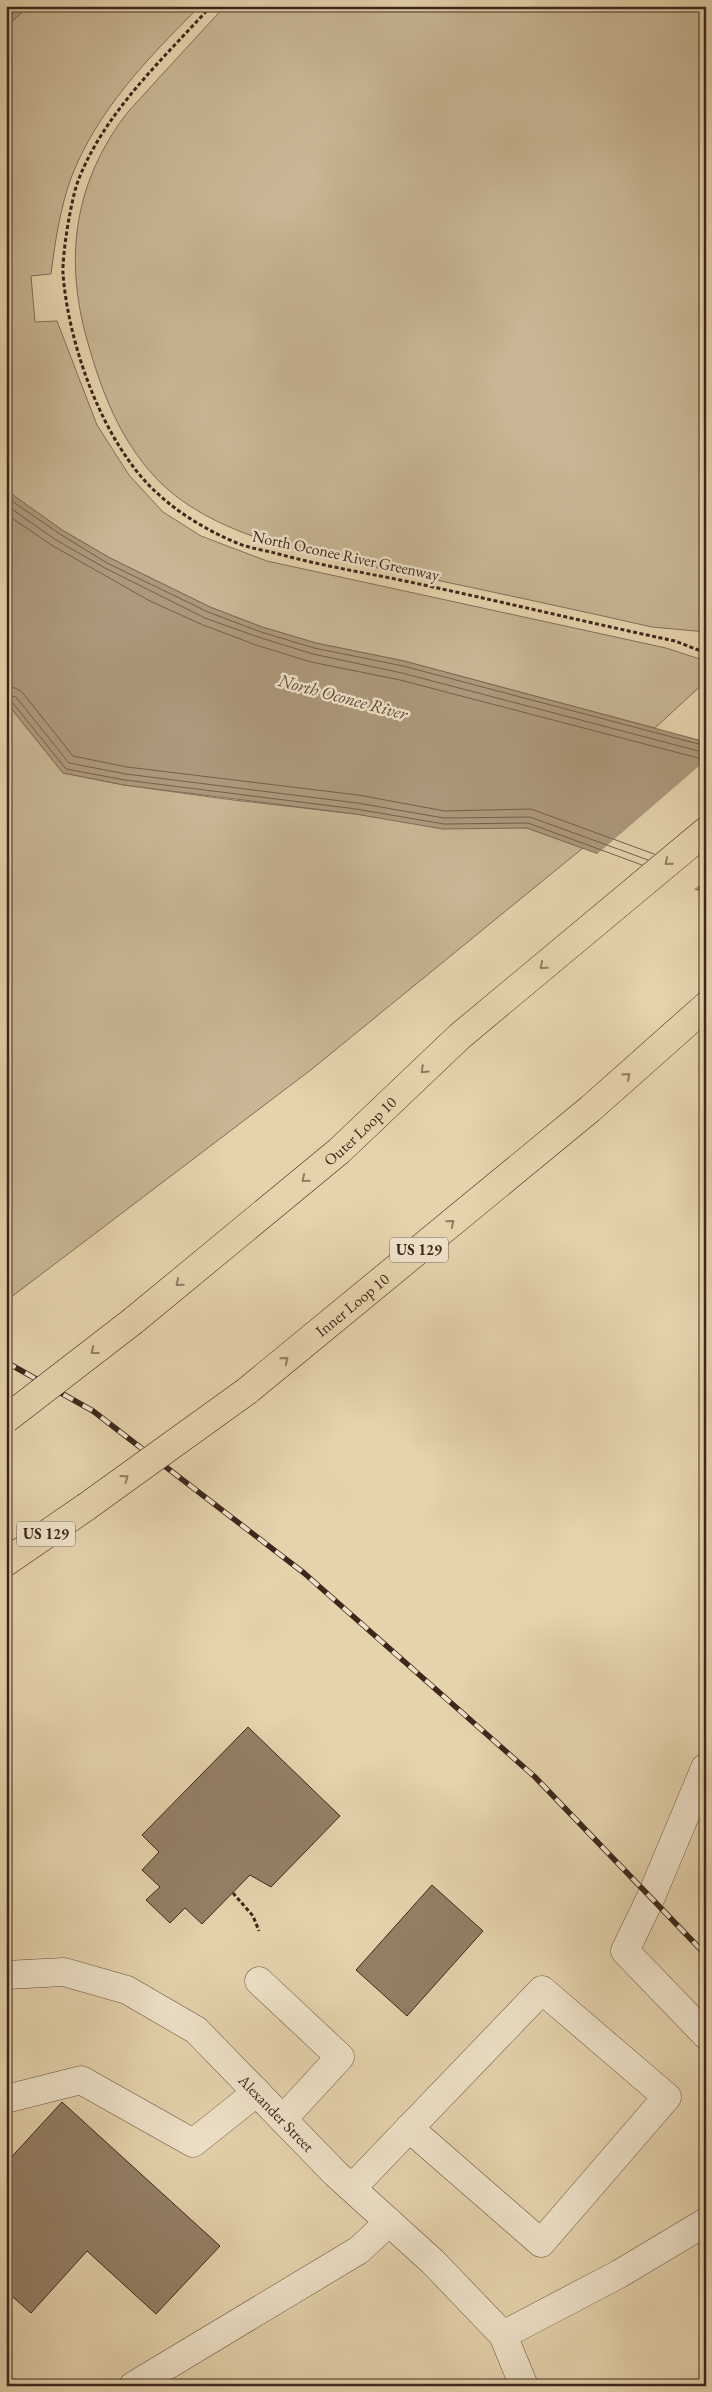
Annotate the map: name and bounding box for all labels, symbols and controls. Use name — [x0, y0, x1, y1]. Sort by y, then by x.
street label: North Oconee River Greenway — [250, 525, 442, 586]
water label: North Oconee River — [275, 668, 411, 725]
one-way arrow — [665, 857, 674, 866]
one-way arrow — [540, 961, 549, 970]
one-way arrow — [421, 1064, 430, 1073]
one-way arrow — [621, 1073, 630, 1082]
street label: Outer Loop 10 — [319, 1092, 401, 1171]
one-way arrow — [301, 1174, 310, 1183]
one-way arrow — [445, 1221, 454, 1229]
road number: US 129 — [390, 1238, 448, 1262]
street label: Inner Loop 10 — [311, 1268, 394, 1341]
one-way arrow — [176, 1277, 185, 1286]
one-way arrow — [91, 1346, 100, 1354]
one-way arrow — [279, 1357, 288, 1366]
one-way arrow — [119, 1475, 129, 1484]
road number: US 129 — [17, 1522, 75, 1546]
street label: Alexander Street — [233, 2069, 319, 2157]

